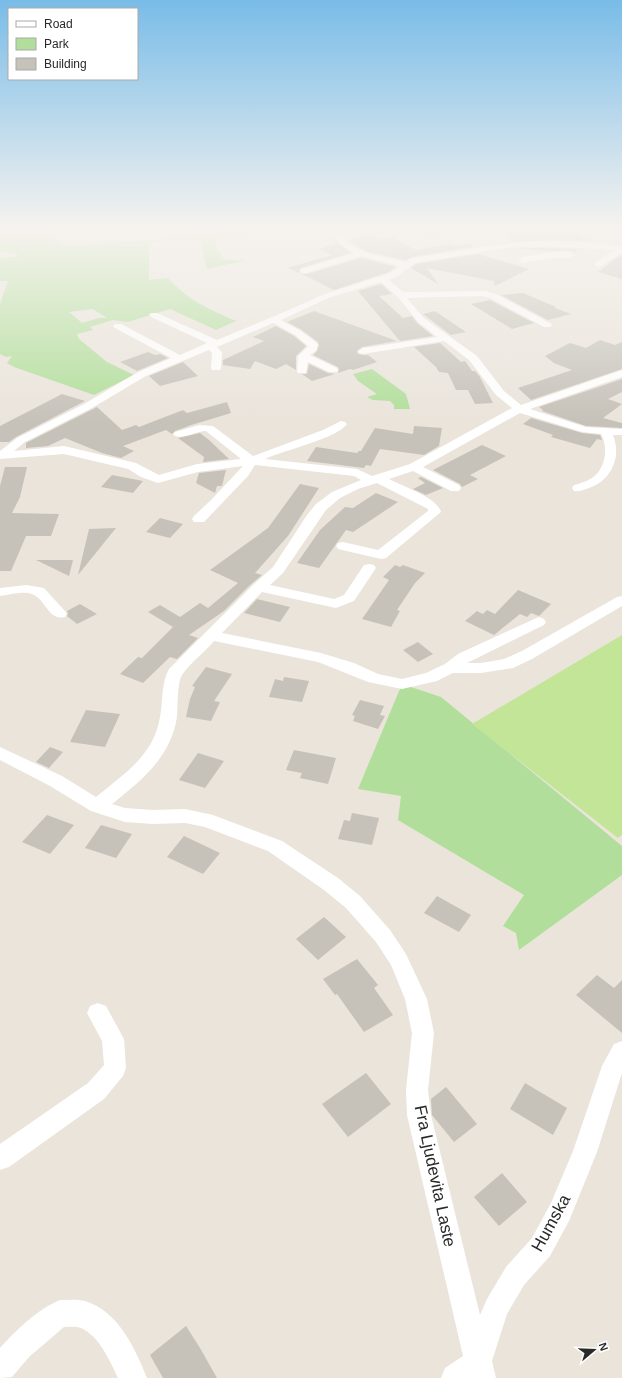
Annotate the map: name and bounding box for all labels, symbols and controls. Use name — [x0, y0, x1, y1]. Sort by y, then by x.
legend — [8, 8, 138, 80]
text: Road — [44, 17, 73, 31]
text: Park — [44, 37, 70, 51]
text: Building — [44, 57, 87, 71]
street label: Fra Ljudevita Laste — [411, 1103, 459, 1249]
street label: Humska — [528, 1191, 575, 1255]
north arrow — [574, 1330, 614, 1370]
text: N — [596, 1341, 610, 1353]

